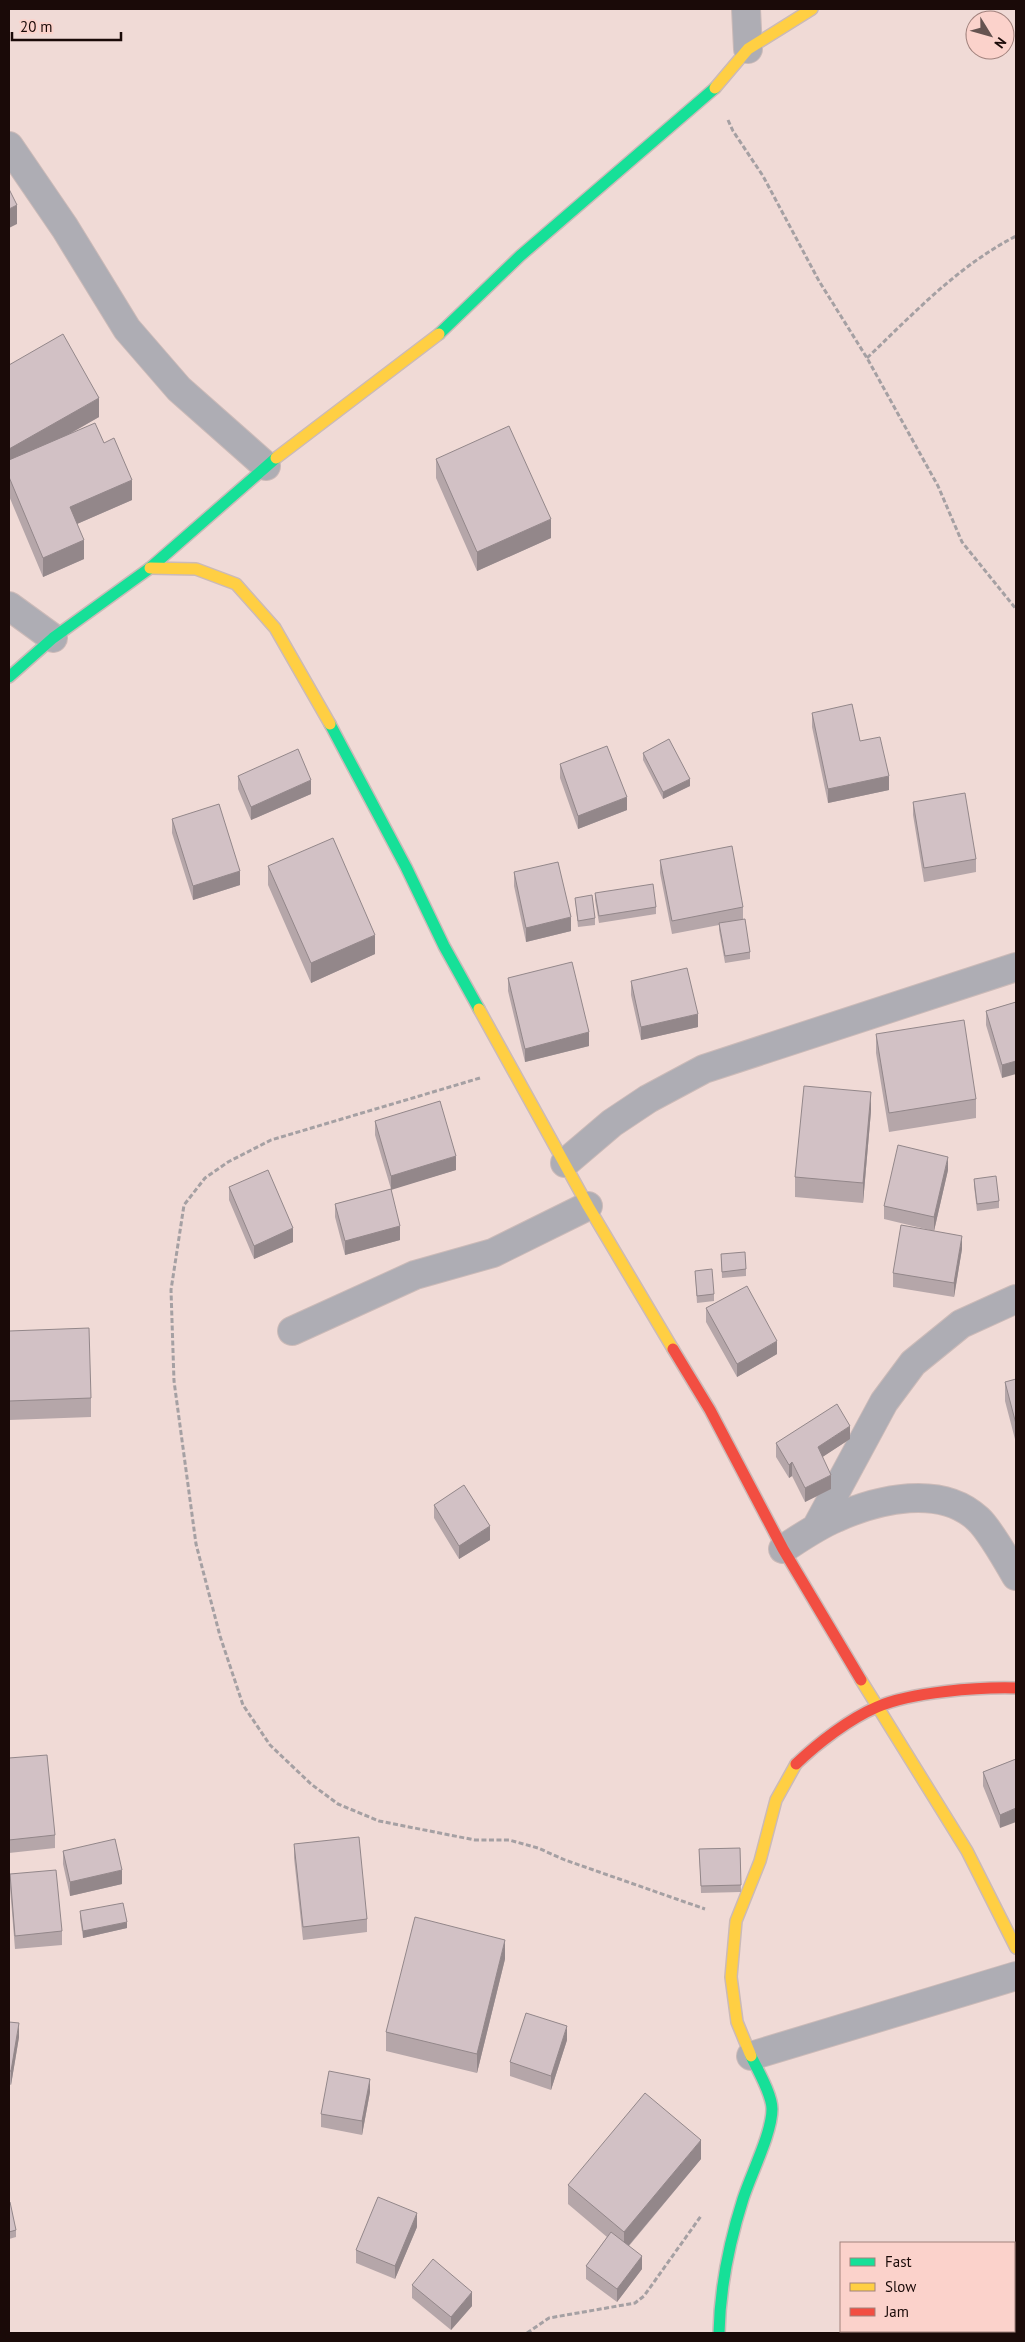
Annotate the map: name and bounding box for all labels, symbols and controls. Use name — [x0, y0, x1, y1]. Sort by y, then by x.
scale bar — [12, 10, 121, 42]
north arrow — [965, 10, 1015, 60]
text: 20 m — [20, 17, 53, 36]
text: N — [990, 34, 1010, 52]
legend — [840, 2242, 1015, 2332]
text: Fast — [885, 2252, 912, 2271]
text: Slow — [885, 2277, 916, 2296]
text: Jam — [884, 2302, 909, 2321]

